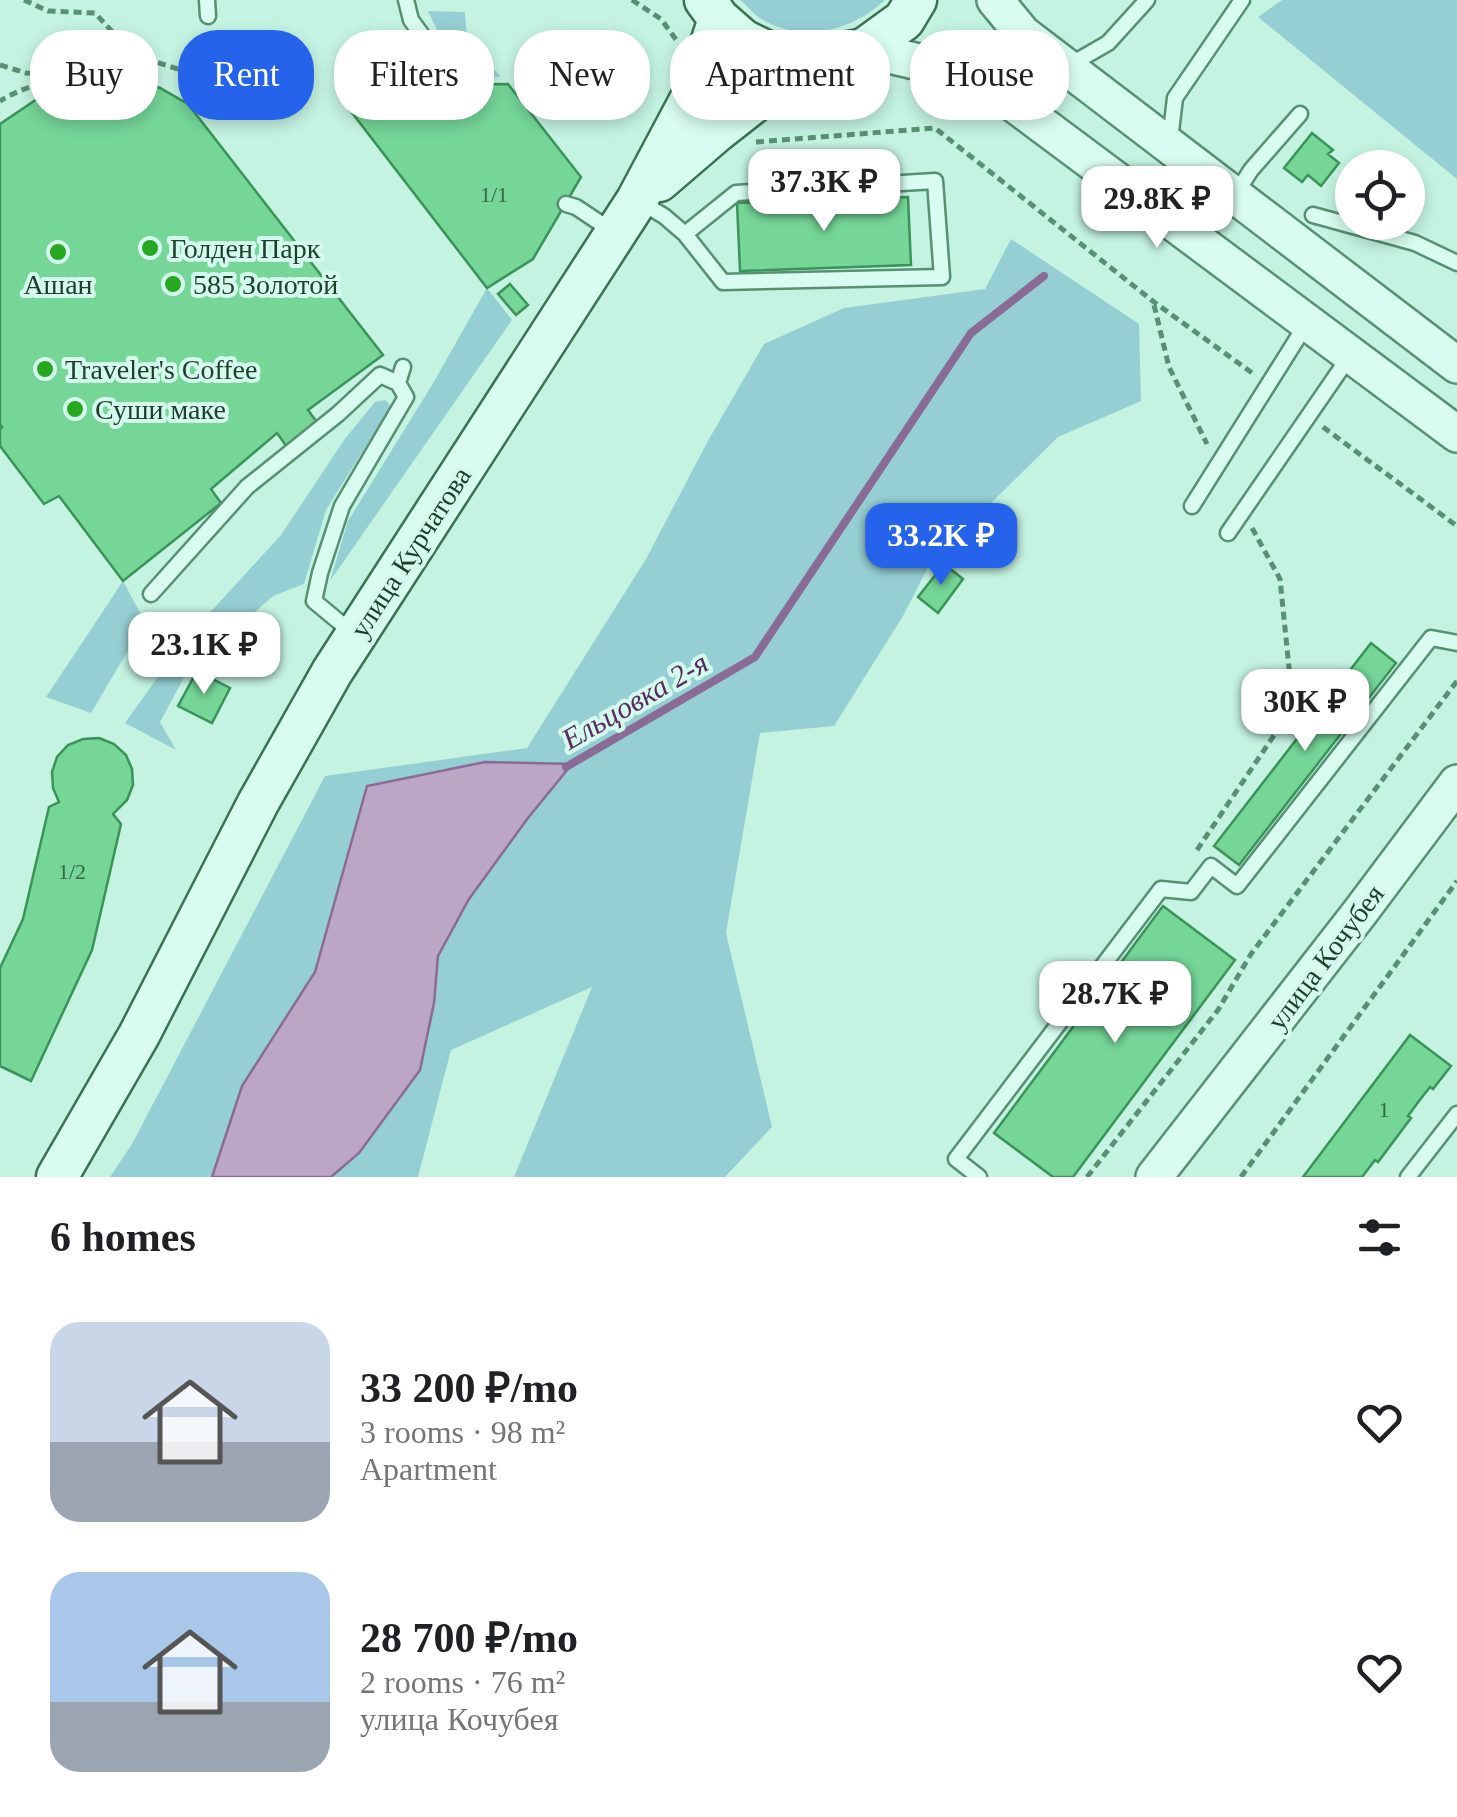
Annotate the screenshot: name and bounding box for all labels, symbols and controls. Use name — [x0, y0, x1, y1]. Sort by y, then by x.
chip: Buy — [30, 30, 158, 120]
chip: Rent — [178, 30, 314, 120]
chip: Filters — [334, 30, 494, 120]
chip: New — [514, 30, 650, 120]
chip: Apartment — [670, 30, 890, 120]
chip: House — [910, 30, 1069, 120]
pin: 37.3K ₽ — [732, 149, 916, 234]
map controls — [1335, 150, 1425, 240]
button: locate — [1335, 150, 1425, 240]
text: 37.3K ₽ — [770, 163, 878, 199]
pin: 29.8K ₽ — [1065, 166, 1249, 251]
text: 29.8K ₽ — [1103, 180, 1211, 216]
house number: 1/1 — [480, 182, 508, 207]
place label: Голден Парк — [170, 233, 321, 264]
marker: Голден Парк — [139, 237, 161, 259]
marker: Ашан — [47, 241, 69, 263]
place label: Ашан — [23, 269, 93, 300]
place label: 585 Золотой — [193, 269, 338, 300]
marker: 585 Золотой — [162, 273, 184, 295]
place label: Traveler's Coffee — [65, 354, 257, 385]
marker: Traveler's Coffee — [34, 358, 56, 380]
place label: Суши маке — [95, 394, 226, 425]
marker: Суши маке — [64, 398, 86, 420]
street label: улица Курчатова — [344, 461, 477, 643]
pin: 33.2K ₽ — [849, 503, 1033, 588]
text: 33.2K ₽ — [887, 517, 995, 553]
pin: 23.1K ₽ — [112, 612, 296, 697]
text: 23.1K ₽ — [150, 626, 258, 662]
water label: Ельцовка 2-я — [555, 645, 714, 756]
pin: 30K ₽ — [1235, 669, 1375, 754]
text: 30K ₽ — [1263, 683, 1347, 719]
house number: 1/2 — [58, 859, 86, 884]
street label: улица Кочубея — [1261, 879, 1390, 1036]
pin: 28.7K ₽ — [1023, 961, 1207, 1046]
text: 28.7K ₽ — [1061, 975, 1169, 1011]
house number: 1 — [1379, 1097, 1390, 1122]
icon: filters — [1352, 1210, 1407, 1265]
text: 6 homes — [50, 1214, 196, 1260]
icon: home — [130, 1362, 250, 1482]
text: 33 200 ₽/mo — [360, 1365, 578, 1411]
icon: heart — [1352, 1395, 1407, 1450]
text: 3 rooms · 98 m² — [360, 1414, 565, 1450]
text: Apartment — [360, 1451, 497, 1487]
icon: home — [130, 1612, 250, 1732]
text: 28 700 ₽/mo — [360, 1615, 578, 1661]
icon: heart — [1352, 1645, 1407, 1700]
text: 2 rooms · 76 m² — [360, 1664, 565, 1700]
text: улица Кочубея — [360, 1701, 558, 1737]

